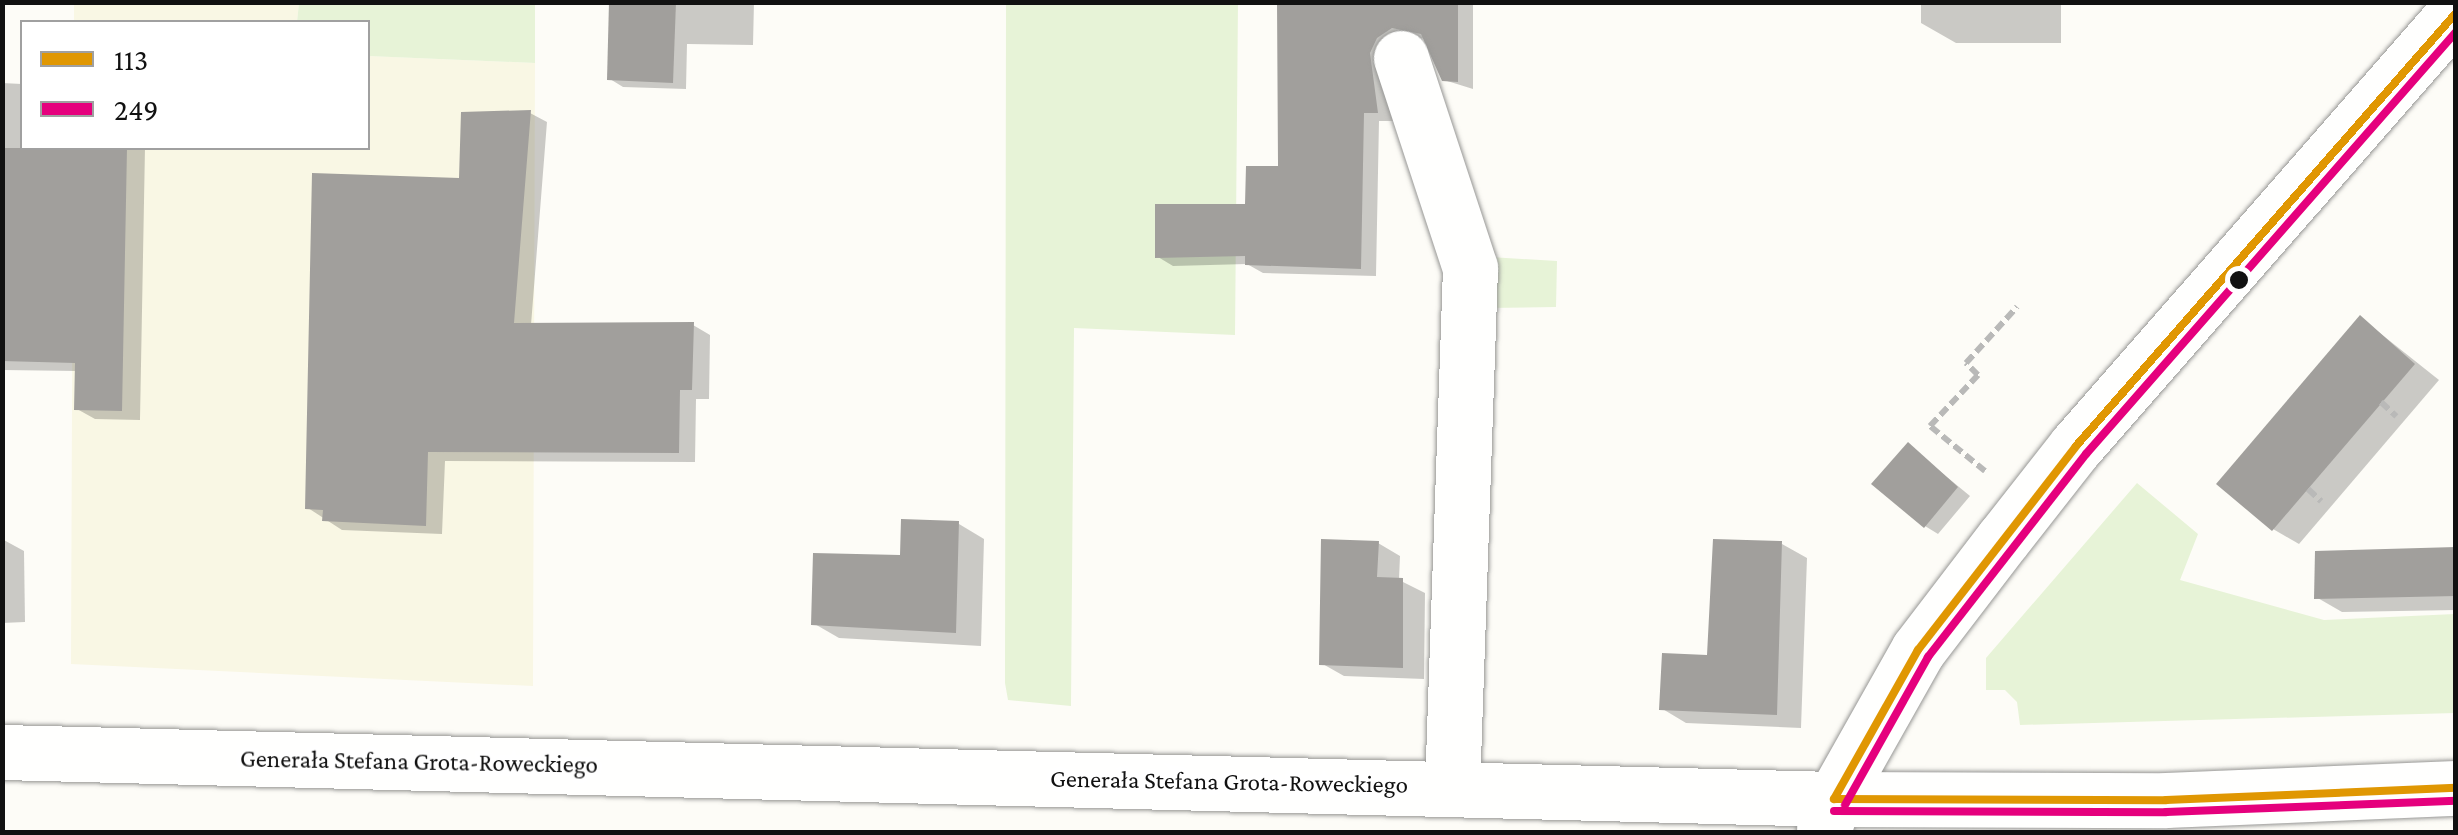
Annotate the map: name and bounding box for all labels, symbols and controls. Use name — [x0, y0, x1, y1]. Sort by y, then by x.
legend — [20, 20, 370, 150]
text: 113 — [114, 43, 148, 76]
text: 249 — [114, 93, 159, 126]
unlabelled marker — [2229, 270, 2249, 290]
street label: Generała Stefana Grota-Roweckiego — [240, 744, 598, 780]
street label: Generała Stefana Grota-Roweckiego — [1050, 764, 1408, 800]

